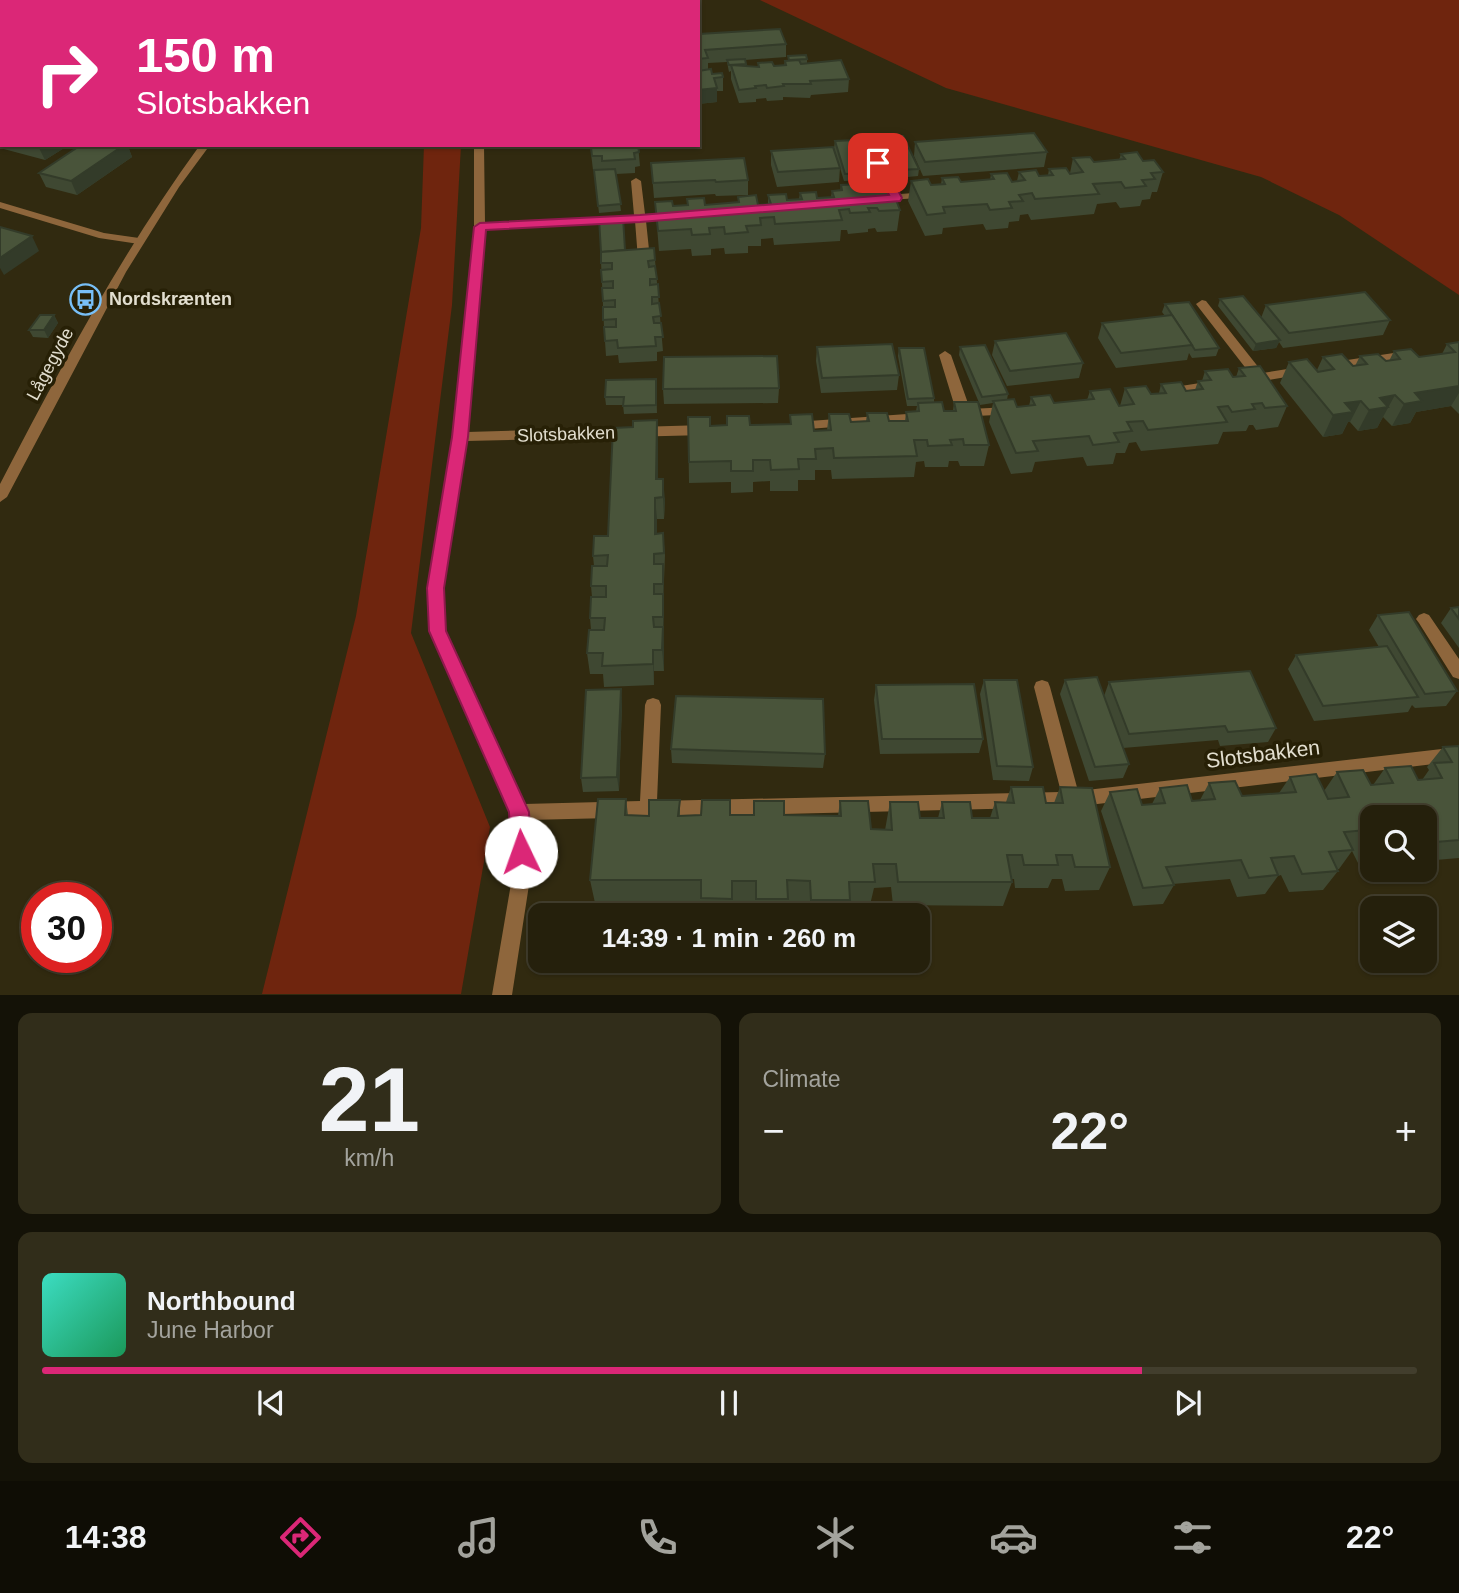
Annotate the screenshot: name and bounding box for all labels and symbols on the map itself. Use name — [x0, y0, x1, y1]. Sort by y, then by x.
pin — [848, 133, 908, 193]
bus stop icon: Nordskrænten — [69, 282, 103, 316]
place label: Nordskrænten — [109, 289, 232, 309]
street label: Lågegyde — [23, 324, 77, 404]
street label: Slotsbakken — [517, 422, 615, 446]
street label: Slotsbakken — [1205, 735, 1321, 772]
position arrow — [484, 815, 558, 889]
speed limit sign: 30 — [21, 882, 112, 973]

